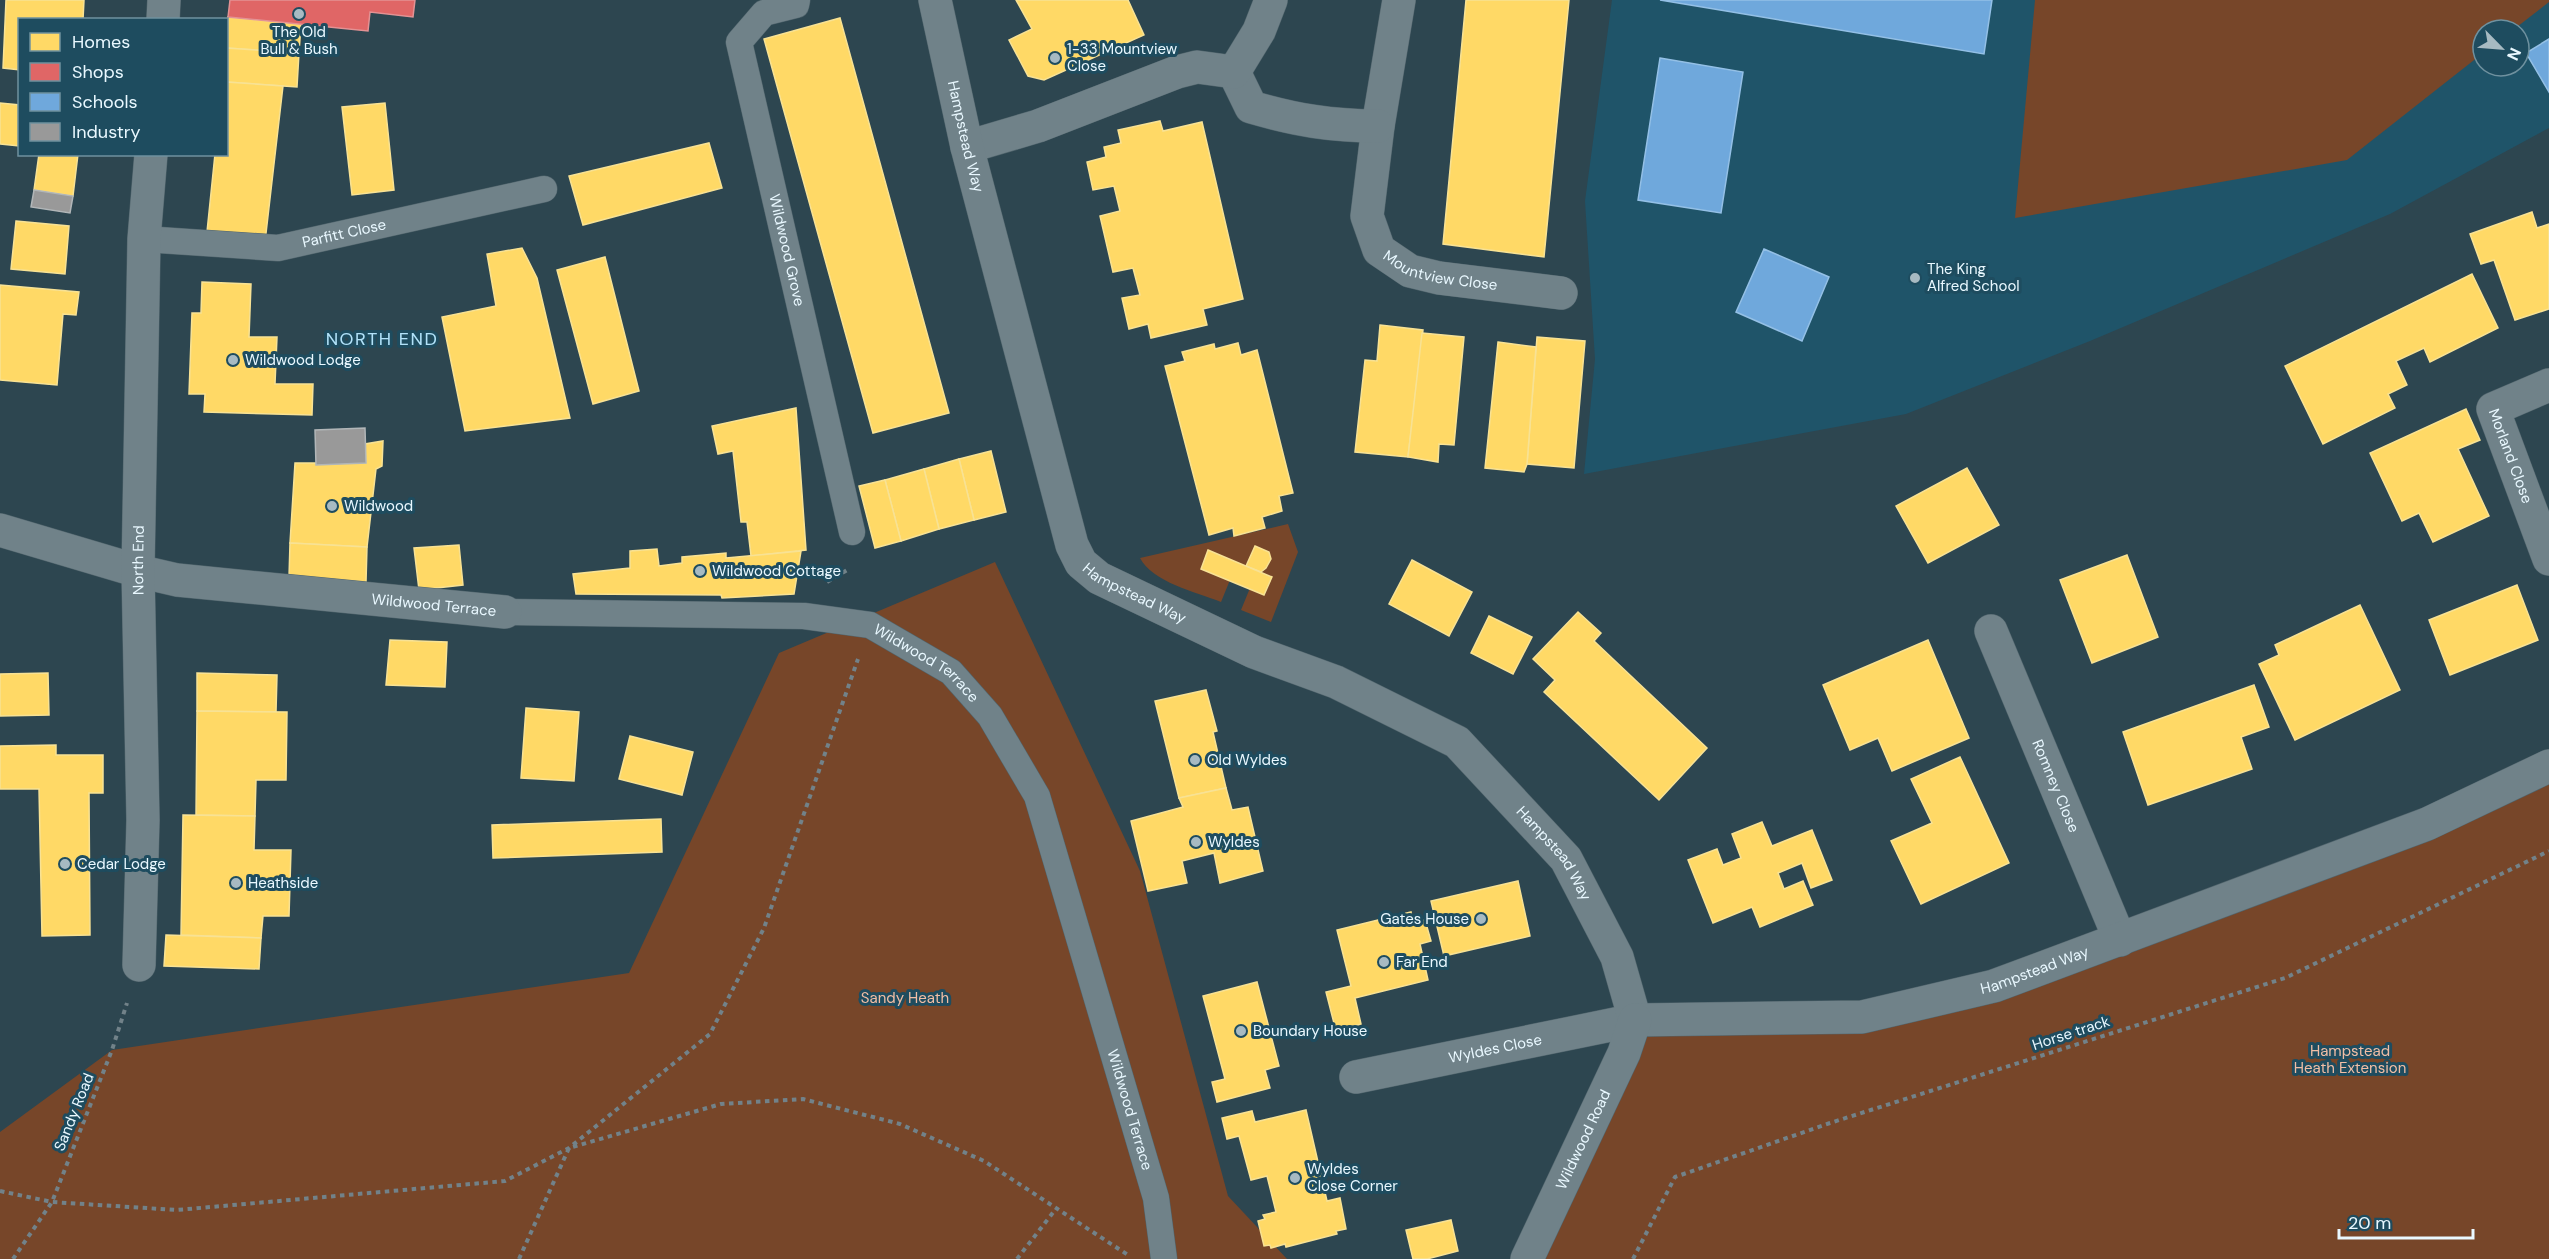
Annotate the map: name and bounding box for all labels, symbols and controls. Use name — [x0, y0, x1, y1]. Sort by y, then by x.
marker: The Old Bull & Bush — [292, 7, 306, 21]
legend — [18, 18, 228, 156]
north arrow — [2471, 18, 2531, 78]
place label: The Old Bull & Bush — [260, 22, 338, 59]
text: Homes — [72, 30, 130, 54]
place label: 1-33 Mountview Close — [1067, 39, 1178, 76]
text: N — [2502, 44, 2526, 64]
marker: 1-33 Mountview Close — [1048, 51, 1062, 65]
text: Shops — [72, 60, 124, 84]
street label: Hampstead Way — [943, 79, 989, 195]
text: Schools — [72, 90, 137, 114]
text: Industry — [72, 120, 141, 144]
street label: Wildwood Grove — [764, 192, 810, 308]
street label: Parfitt Close — [300, 214, 388, 252]
street label: Mountview Close — [1379, 246, 1499, 295]
place label: The King Alfred School — [1927, 259, 2020, 296]
marker: The King Alfred School — [1908, 271, 1922, 285]
district label: NORTH END — [326, 327, 438, 351]
place label: Wildwood Lodge — [245, 350, 361, 370]
marker: Wildwood Lodge — [226, 353, 240, 367]
street label: Morland Close — [2484, 406, 2537, 506]
place label: Wildwood — [344, 496, 413, 516]
marker: Wildwood — [325, 499, 339, 513]
street label: North End — [128, 525, 149, 595]
street label: Hampstead Way — [1078, 558, 1190, 628]
place label: Wildwood Cottage — [712, 561, 841, 581]
marker: Wildwood Cottage — [693, 564, 707, 578]
street label: Wildwood Terrace — [370, 589, 497, 621]
street label: Wildwood Terrace — [870, 619, 983, 707]
street label: Romney Close — [2027, 736, 2084, 836]
place label: Old Wyldes — [1207, 750, 1287, 770]
marker: Old Wyldes — [1188, 753, 1202, 767]
street label: Hampstead Way — [1512, 802, 1596, 905]
place label: Wyldes — [1208, 832, 1260, 852]
marker: Wyldes — [1189, 835, 1203, 849]
place label: Cedar Lodge — [77, 854, 166, 874]
marker: Cedar Lodge — [58, 857, 72, 871]
place label: Heathside — [248, 873, 318, 893]
marker: Heathside — [229, 876, 243, 890]
place label: Gates House — [1380, 909, 1469, 929]
marker: Gates House — [1474, 912, 1488, 926]
street label: Hampstead Way — [1978, 941, 2092, 999]
place label: Far End — [1396, 952, 1448, 972]
marker: Far End — [1377, 955, 1391, 969]
park label: Sandy Heath — [861, 988, 949, 1008]
street label: Horse track — [2030, 1011, 2113, 1055]
place label: Boundary House — [1253, 1021, 1367, 1041]
marker: Boundary House — [1234, 1024, 1248, 1038]
street label: Wyldes Close — [1447, 1029, 1544, 1068]
park label: Hampstead Heath Extension — [2294, 1041, 2406, 1078]
street label: Wildwood Terrace — [1102, 1047, 1157, 1173]
street label: Sandy Road — [49, 1070, 99, 1154]
street label: Wildwood Road — [1551, 1086, 1615, 1193]
place label: Wyldes Close Corner — [1307, 1159, 1398, 1196]
marker: Wyldes Close Corner — [1288, 1171, 1302, 1185]
scale bar — [2339, 1202, 2472, 1240]
text: 20 m — [2348, 1211, 2391, 1235]

